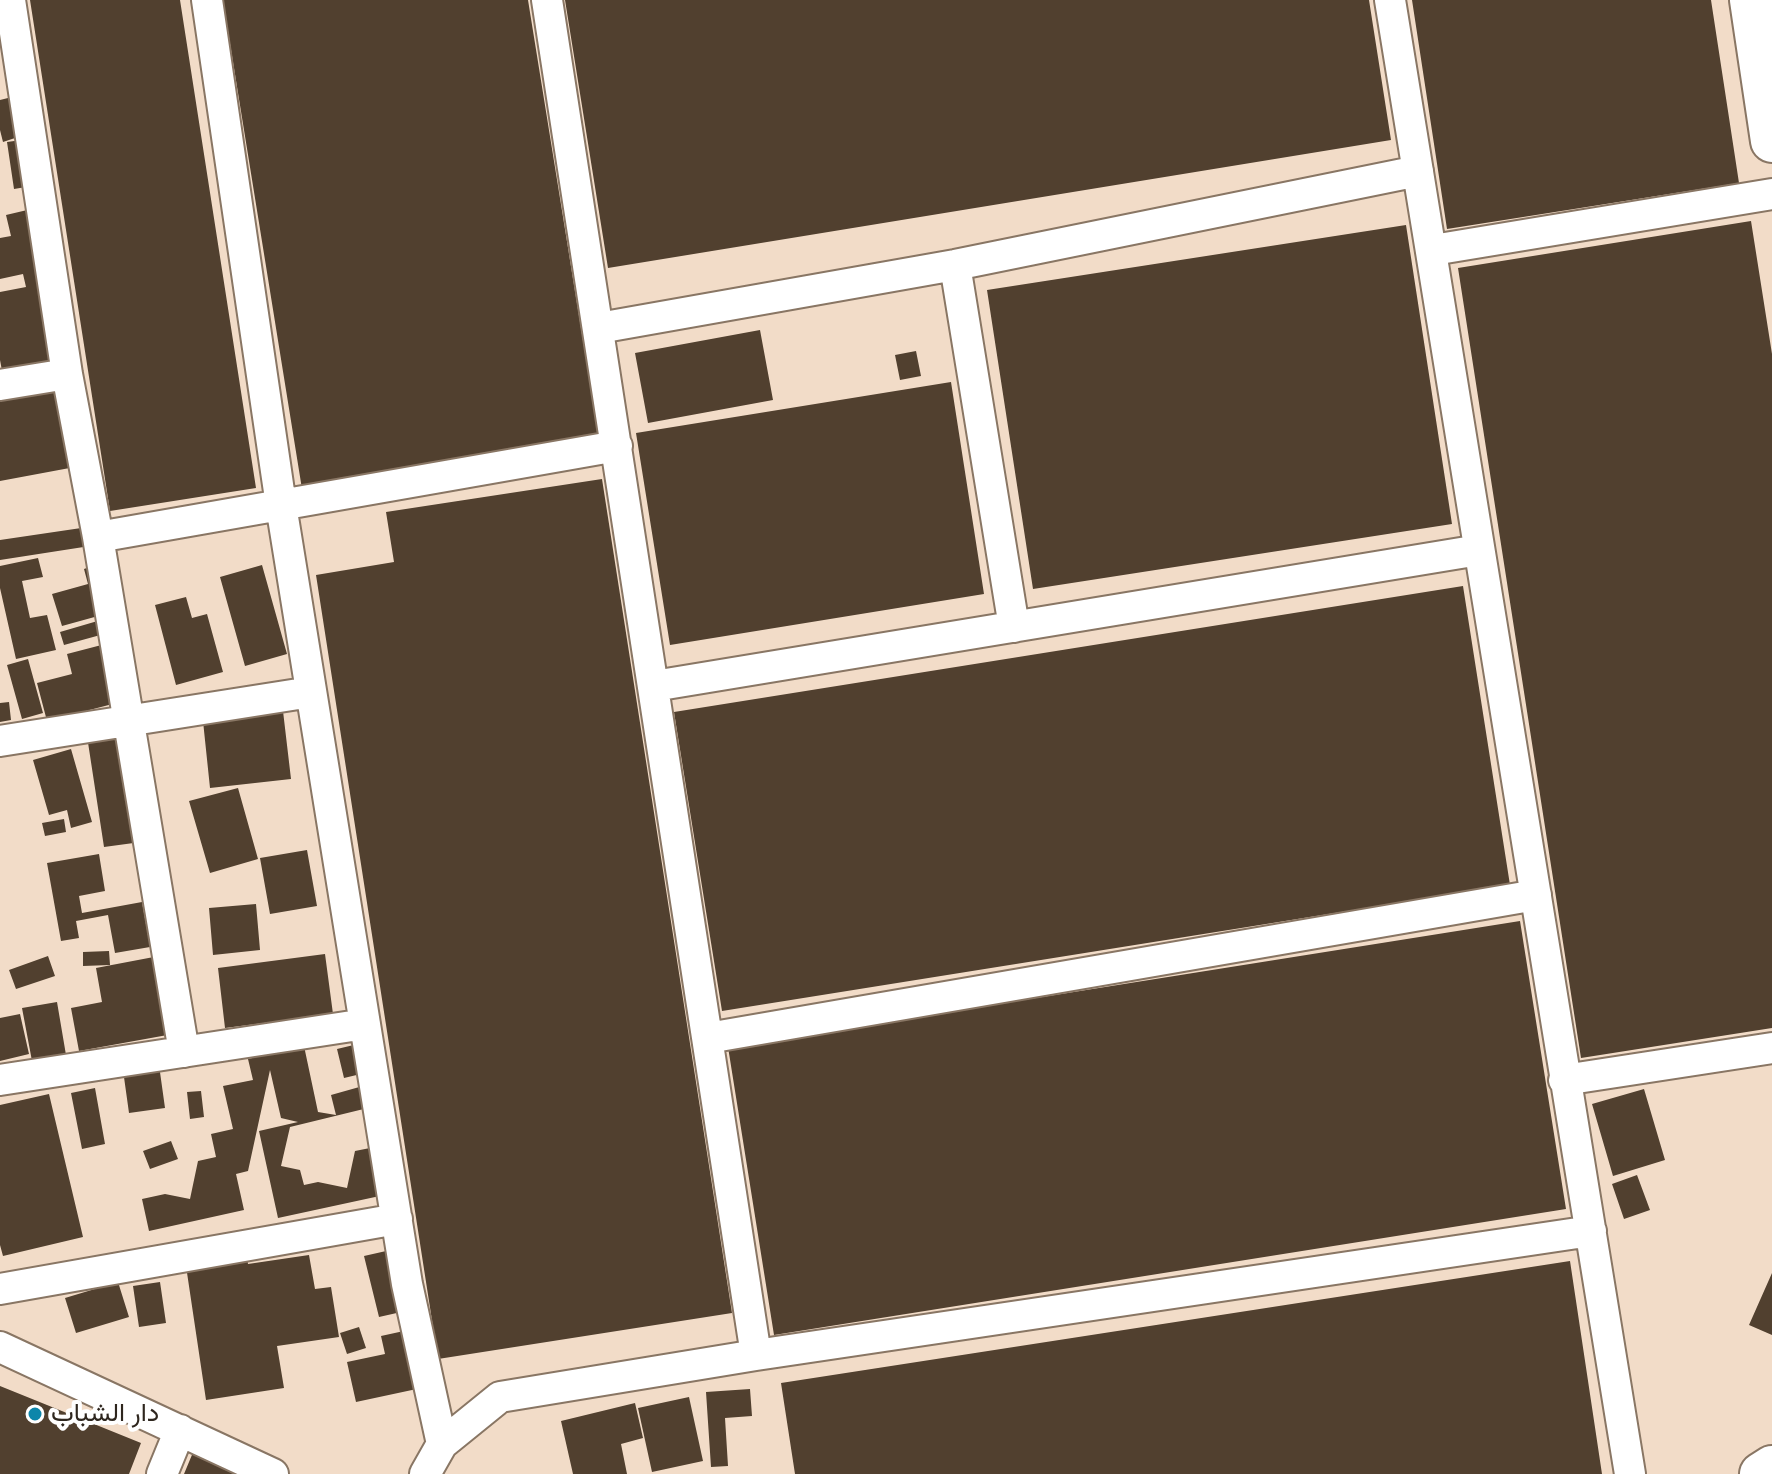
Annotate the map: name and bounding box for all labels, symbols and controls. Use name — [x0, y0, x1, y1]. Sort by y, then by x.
place label: دار الشباب — [51, 1398, 159, 1430]
marker: دار الشباب — [26, 1405, 44, 1423]

